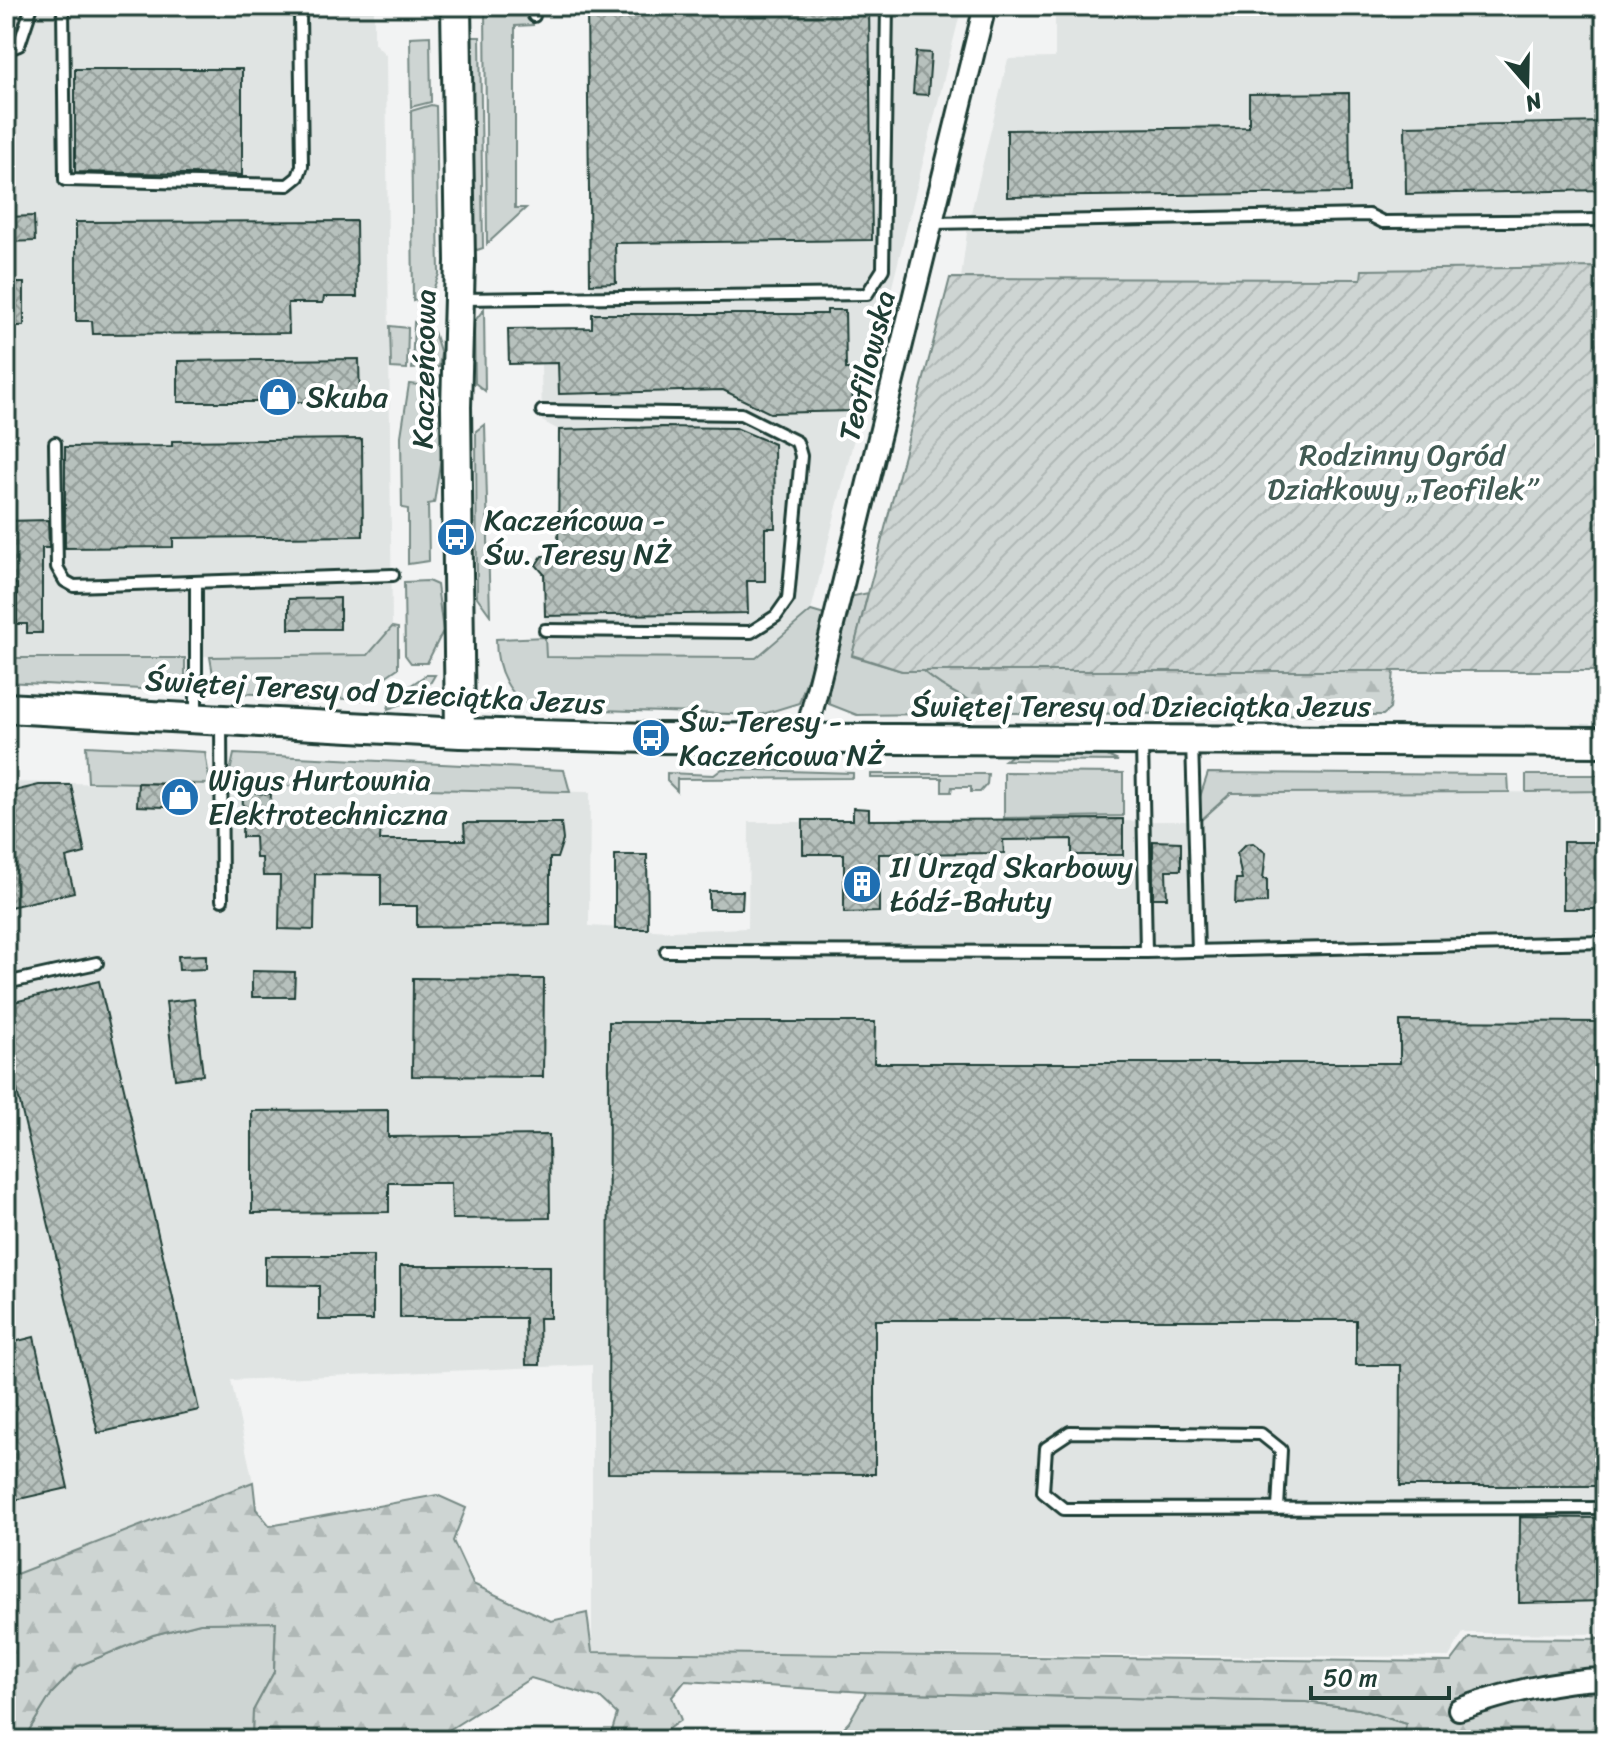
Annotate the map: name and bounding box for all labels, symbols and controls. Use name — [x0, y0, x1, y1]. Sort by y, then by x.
north arrow — [1487, 44, 1567, 124]
text: N — [1519, 81, 1548, 124]
street label: Teofilowska — [822, 285, 912, 447]
street label: Kaczeńcowa — [396, 289, 452, 449]
place label: Skuba — [306, 370, 389, 424]
shop icon: Skuba — [257, 376, 299, 418]
park label: Rodzinny Ogród Działkowy „Teofilek” — [1267, 428, 1540, 516]
place label: Kaczeńcowa - Św. Teresy NŻ — [484, 493, 672, 581]
bus stop icon: Kaczeńcowa - Św. Teresy NŻ — [435, 516, 477, 558]
street label: Świętej Teresy od Dzieciątka Jezus — [144, 653, 606, 731]
street label: Świętej Teresy od Dzieciątka Jezus — [911, 679, 1371, 733]
place label: Św. Teresy - Kaczeńcowa NŻ — [679, 694, 885, 782]
bus stop icon: Św. Teresy - Kaczeńcowa NŻ — [630, 717, 672, 759]
place label: Wigus Hurtownia Elektrotechniczna — [208, 753, 448, 841]
shop icon: Wigus Hurtownia Elektrotechniczna — [159, 776, 201, 818]
place label: II Urząd Skarbowy Łódź-Bałuty — [889, 840, 1133, 928]
building icon: II Urząd Skarbowy Łódź-Bałuty — [841, 863, 883, 905]
scale bar — [1311, 1650, 1449, 1700]
text: 50 m — [1323, 1657, 1378, 1699]

